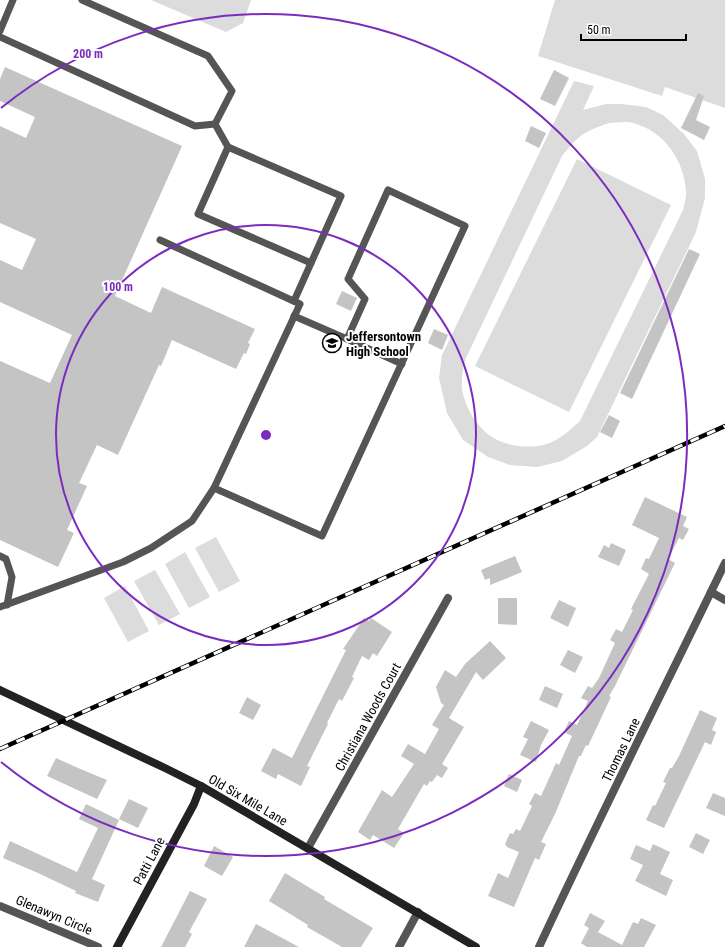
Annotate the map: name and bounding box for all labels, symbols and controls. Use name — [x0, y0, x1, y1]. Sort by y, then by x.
scale bar — [581, 16, 686, 42]
text: 50 m — [587, 23, 611, 37]
text: 200 m — [73, 47, 103, 61]
text: 100 m — [103, 280, 133, 294]
place label: Jeffersontown High School — [346, 329, 421, 359]
school or university icon: Jeffersontown High School — [321, 332, 343, 354]
centre of rings — [259, 428, 273, 442]
street label: Christiana Woods Court — [332, 660, 404, 774]
street label: Thomas Lane — [599, 716, 643, 784]
street label: Old Six Mile Lane — [206, 771, 290, 829]
street label: Patti Lane — [130, 835, 168, 887]
street label: Glenawyn Circle — [13, 892, 95, 938]

